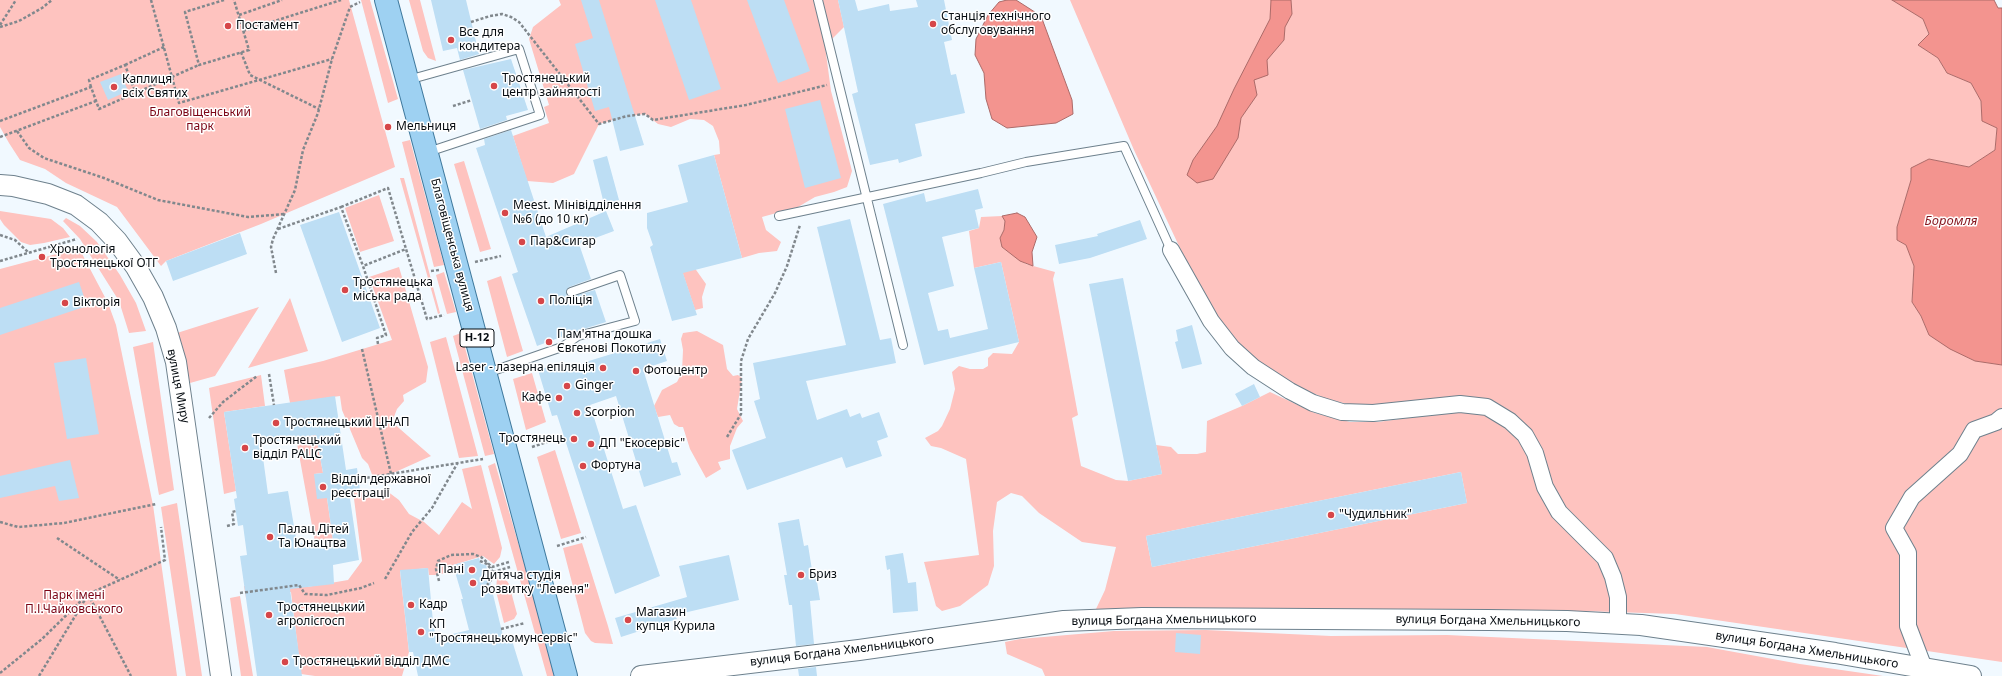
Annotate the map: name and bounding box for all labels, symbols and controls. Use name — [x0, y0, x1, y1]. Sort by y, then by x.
place label: Cтанція технічного обслуговування — [941, 10, 1051, 38]
place label: Постамент — [236, 19, 299, 33]
marker: Cтанція технічного обслуговування — [928, 19, 938, 29]
marker: Постамент — [223, 21, 233, 31]
place label: Все для кондитера — [459, 26, 520, 54]
marker: Все для кондитера — [446, 35, 456, 45]
place label: Тростянецький центр зайнятості — [502, 72, 601, 100]
place label: Каплиця всіх Святих — [122, 73, 188, 101]
marker: Тростянецький центр зайнятості — [489, 81, 499, 91]
marker: Каплиця всіх Святих — [109, 82, 119, 92]
park label: Благовіщенський парк — [149, 106, 251, 134]
place label: Мельниця — [396, 120, 456, 134]
marker: Мельниця — [383, 122, 393, 132]
street label: Благовіщенська вулиця — [427, 177, 477, 313]
place label: Meest. Мінівідділення №6 (до 10 кг) — [513, 199, 641, 227]
marker: Meest. Мінівідділення №6 (до 10 кг) — [500, 208, 510, 218]
water label: Боромля — [1925, 213, 1977, 229]
place label: Пар&Сигар — [530, 235, 596, 249]
marker: Пар&Сигар — [517, 237, 527, 247]
place label: Хронологія Тростянецької ОТГ — [50, 243, 158, 271]
marker: Хронологія Тростянецької ОТГ — [37, 252, 47, 262]
place label: Тростянецька міська рада — [353, 276, 433, 304]
marker: Тростянецька міська рада — [340, 285, 350, 295]
place label: Поліція — [549, 294, 592, 308]
place label: Вікторія — [73, 296, 120, 310]
marker: Поліція — [536, 296, 546, 306]
marker: Вікторія — [60, 298, 70, 308]
place label: Пам'ятна дошка Євгенові Покотилу — [557, 328, 666, 356]
road number: Н-12 — [460, 329, 494, 347]
marker: Пам'ятна дошка Євгенові Покотилу — [544, 337, 554, 347]
street label: вулиця Миру — [164, 348, 192, 424]
place label: Laser - лазерна епіляція — [455, 361, 595, 375]
marker: Laser - лазерна епіляція — [598, 363, 608, 373]
place label: Фотоцентр — [644, 364, 708, 378]
marker: Фотоцентр — [631, 366, 641, 376]
place label: Ginger — [575, 379, 613, 393]
marker: Ginger — [562, 381, 572, 391]
place label: Кафе — [521, 391, 551, 405]
marker: Кафе — [554, 393, 564, 403]
place label: Scorpion — [585, 406, 635, 420]
marker: Scorpion — [572, 408, 582, 418]
place label: Тростянецький ЦНАП — [284, 416, 410, 430]
marker: Тростянецький ЦНАП — [271, 418, 281, 428]
place label: Тростянець — [499, 432, 566, 446]
place label: Тростянецький відділ РАЦС — [253, 434, 341, 462]
marker: Тростянець — [569, 434, 579, 444]
place label: ДП "Екосервіс" — [599, 437, 685, 451]
marker: ДП "Екосервіс" — [586, 439, 596, 449]
marker: Тростянецький відділ РАЦС — [240, 443, 250, 453]
place label: Фортуна — [591, 459, 641, 473]
marker: Фортуна — [578, 461, 588, 471]
place label: Відділ державної реєстрації — [331, 473, 431, 501]
marker: Відділ державної реєстрації — [318, 482, 328, 492]
place label: "Чудильник" — [1339, 508, 1412, 522]
marker: "Чудильник" — [1326, 510, 1336, 520]
place label: Палац Дітей Та Юнацтва — [278, 523, 349, 551]
marker: Палац Дітей Та Юнацтва — [265, 532, 275, 542]
place label: Пані — [438, 563, 464, 577]
marker: Пані — [467, 565, 477, 575]
place label: Бриз — [809, 568, 837, 582]
place label: Дитяча студія розвитку "Левеня" — [481, 569, 589, 597]
marker: Бриз — [796, 570, 806, 580]
marker: Дитяча студія розвитку "Левеня" — [468, 578, 478, 588]
park label: Парк імені П.І.Чайковського — [25, 589, 123, 617]
place label: Кадр — [419, 598, 448, 612]
marker: Кадр — [406, 600, 416, 610]
place label: Тростянецький агролісгосп — [277, 601, 365, 629]
place label: Магазин купця Курила — [636, 606, 715, 634]
marker: Тростянецький агролісгосп — [264, 610, 274, 620]
street label: вулиця Богдана Хмельницького — [1071, 611, 1257, 629]
street label: вулиця Богдана Хмельницького — [1395, 612, 1581, 630]
marker: Магазин купця Курила — [623, 615, 633, 625]
place label: КП "Тростянецькомунсервіс" — [429, 618, 578, 646]
marker: КП "Тростянецькомунсервіс" — [416, 627, 426, 637]
street label: вулиця Богдана Хмельницького — [1714, 628, 1900, 672]
street label: вулиця Богдана Хмельницького — [749, 633, 935, 669]
place label: Тростянецький відділ ДМС — [293, 655, 450, 669]
marker: Тростянецький відділ ДМС — [280, 657, 290, 667]

